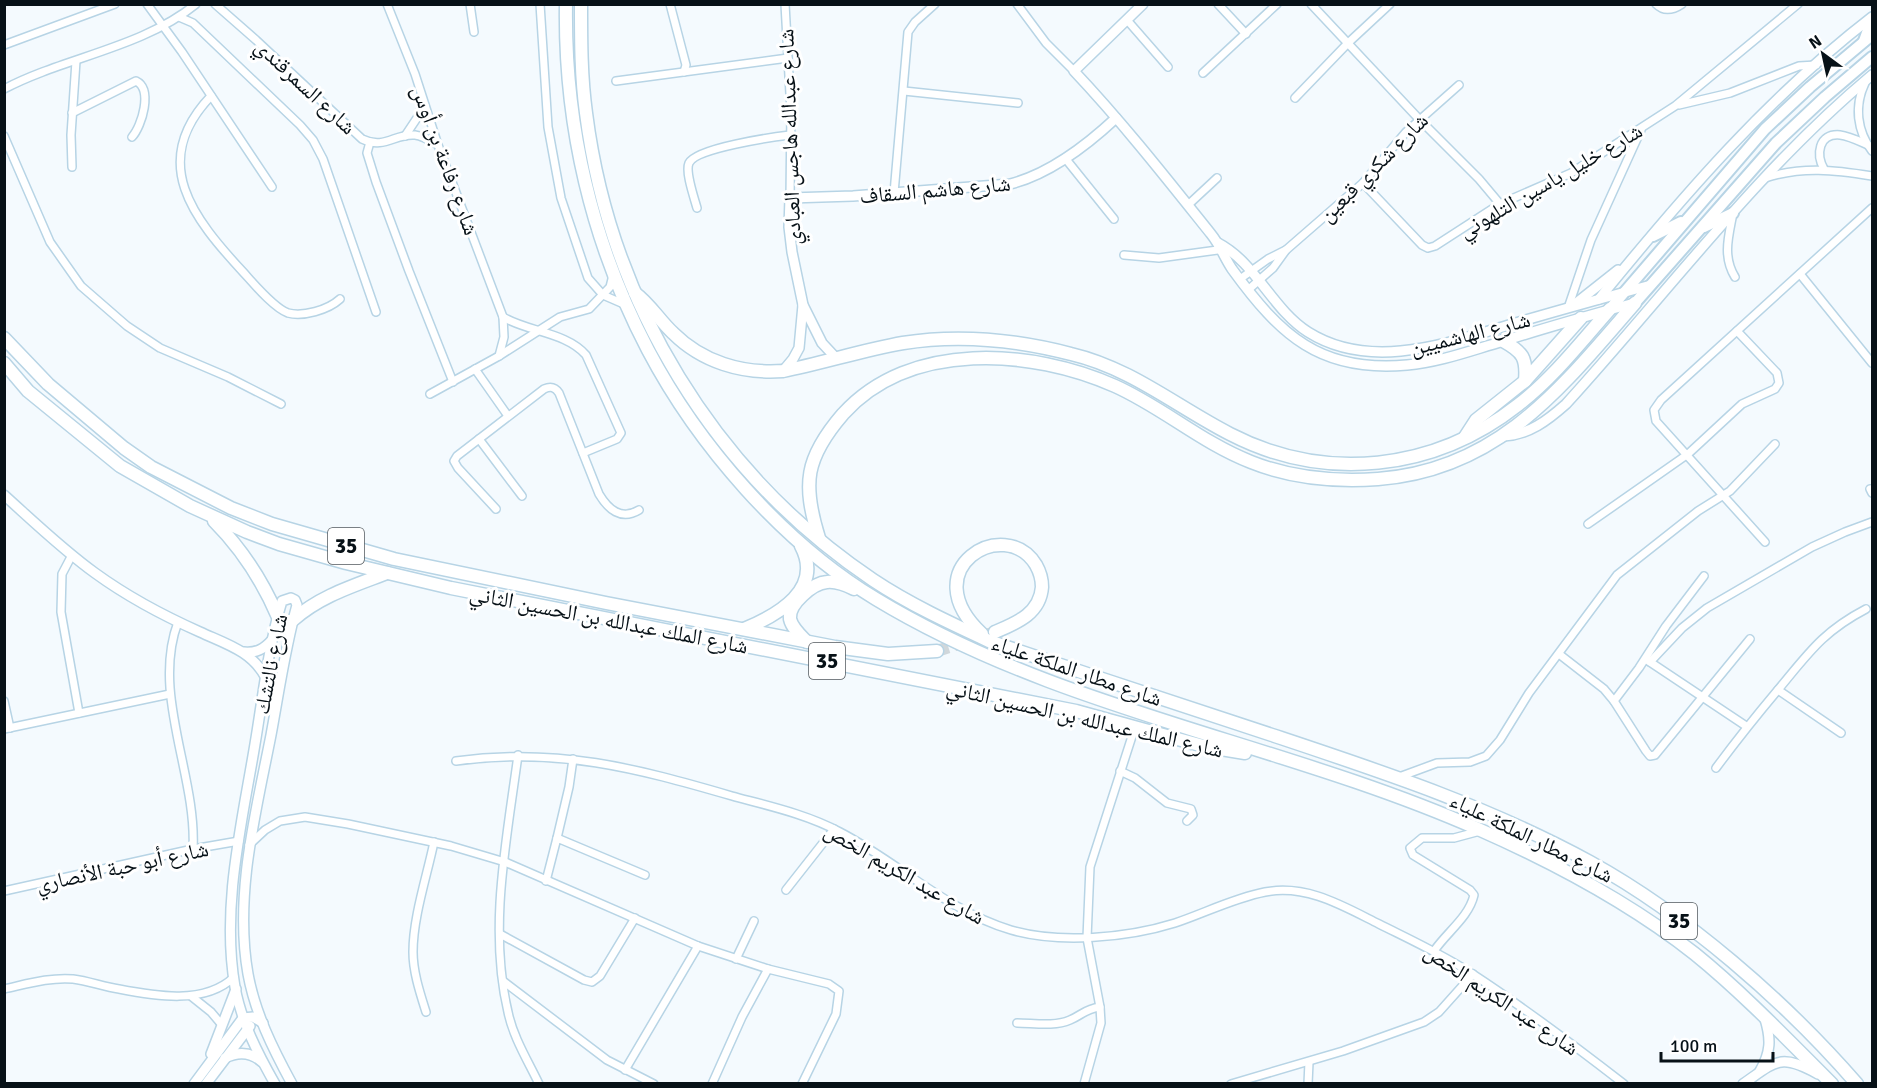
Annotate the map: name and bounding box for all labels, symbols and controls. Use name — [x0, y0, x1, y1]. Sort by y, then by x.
north arrow — [1793, 24, 1853, 84]
street label: شارع عبدالله هاجس العبادي — [772, 28, 810, 246]
text: N — [1805, 31, 1825, 54]
street label: شارع السمرقندي — [247, 33, 362, 143]
street label: شارع رفاعة بن أوس — [406, 82, 485, 239]
street label: شارع شكري قبعين — [1313, 107, 1436, 230]
street label: شارع خليل ياسين التلهوني — [1453, 117, 1649, 247]
street label: شارع هاشم السقاف — [858, 169, 1012, 211]
street label: شارع الهاشميين — [1407, 306, 1533, 361]
road number: 35 — [328, 528, 364, 564]
street label: شارع الملك عبدالله بن الحسين الثاني — [467, 579, 750, 663]
street label: شارع نالتشك — [248, 612, 293, 717]
street label: شارع مطار الملكة علياء — [988, 629, 1166, 712]
road number: 35 — [809, 643, 845, 679]
street label: شارع الملك عبدالله بن الحسين الثاني — [943, 673, 1226, 767]
street label: شارع مطار الملكة علياء — [1446, 786, 1618, 889]
street label: شارع عبد الكريم الخص — [819, 816, 990, 931]
street label: شارع أبو حبة الأنصاري — [33, 835, 212, 901]
road number: 35 — [1661, 903, 1697, 939]
street label: شارع عبد الكريم الخص — [1419, 938, 1584, 1062]
scale bar — [1661, 1025, 1774, 1063]
text: 100 m — [1670, 1035, 1717, 1057]

